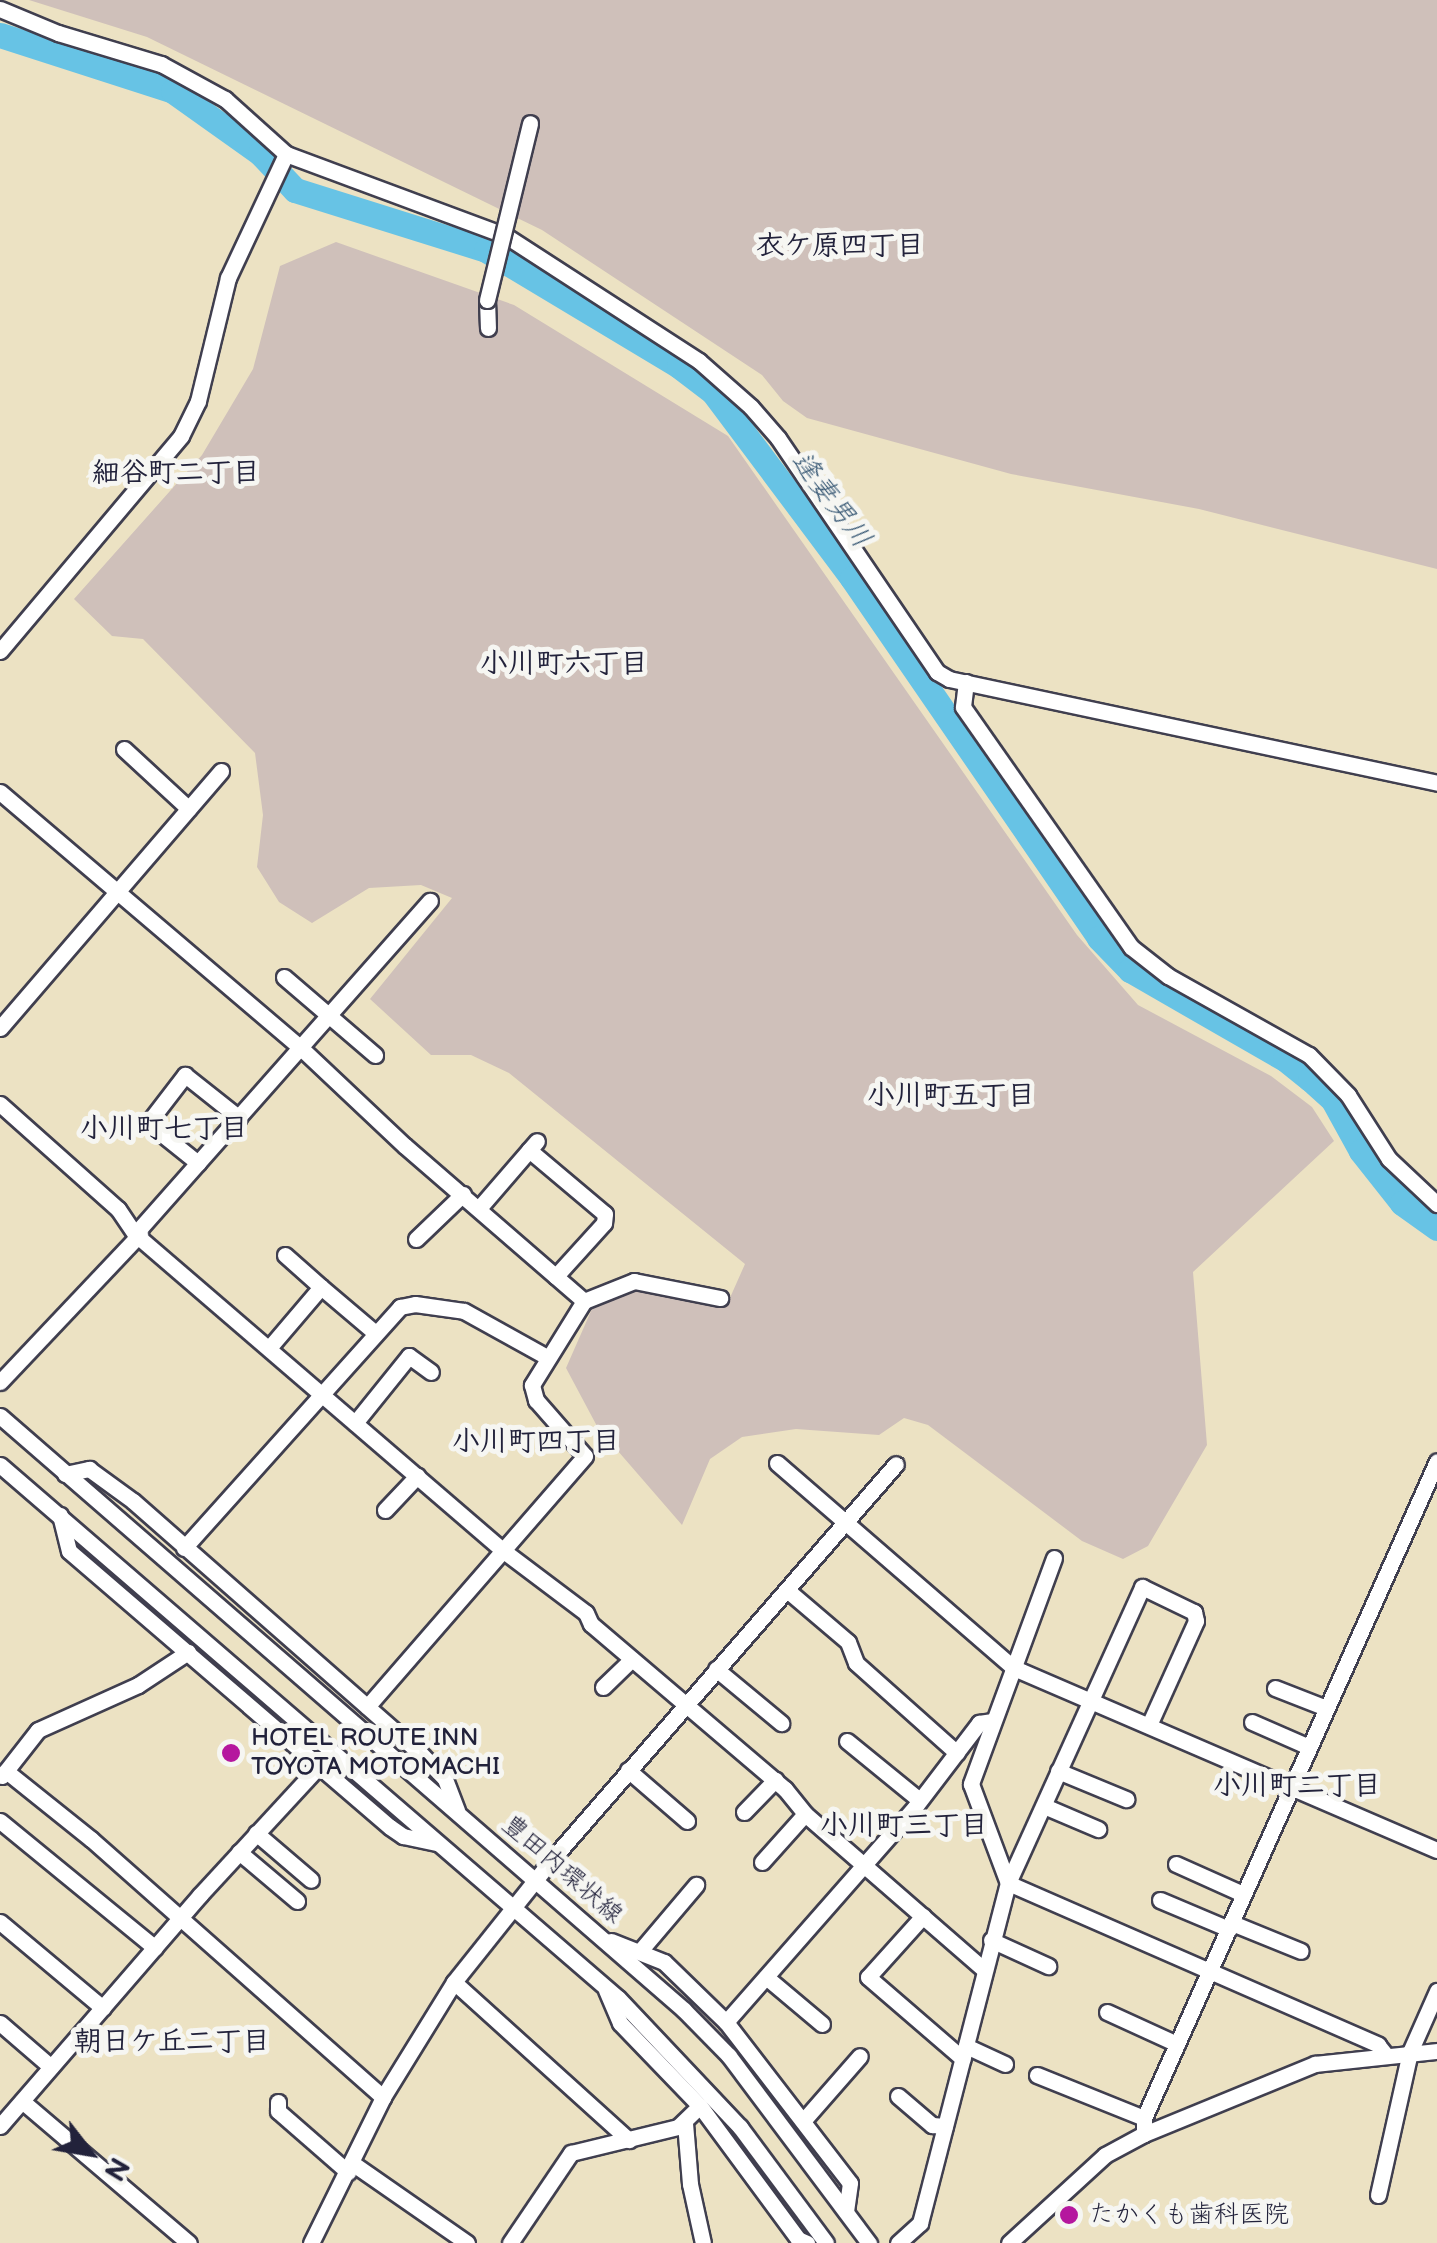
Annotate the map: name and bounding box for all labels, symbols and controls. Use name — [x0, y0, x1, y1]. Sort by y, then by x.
district label: 衣ケ原四丁目 — [756, 229, 924, 263]
water label: 逢妻男川 — [784, 445, 878, 555]
district label: 細谷町二丁目 — [92, 456, 260, 490]
district label: 小川町六丁目 — [480, 647, 648, 681]
district label: 小川町五丁目 — [867, 1079, 1035, 1113]
district label: 小川町七丁目 — [80, 1112, 248, 1146]
district label: 小川町四丁目 — [452, 1425, 620, 1459]
place label: HOTEL ROUTE INN TOYOTA MOTOMACHI — [251, 1724, 500, 1783]
marker: HOTEL ROUTE INN TOYOTA MOTOMACHI — [220, 1742, 242, 1764]
district label: 小川町二丁目 — [1213, 1769, 1381, 1803]
street label: 豊田内環状線 — [496, 1809, 628, 1931]
district label: 小川町三丁目 — [820, 1809, 988, 1843]
district label: 朝日ケ丘二丁目 — [74, 2025, 270, 2059]
north arrow — [40, 2103, 140, 2203]
text: N — [97, 2151, 136, 2186]
place label: たかくも歯科医院 — [1089, 2200, 1289, 2230]
marker: たかくも歯科医院 — [1058, 2204, 1080, 2226]

